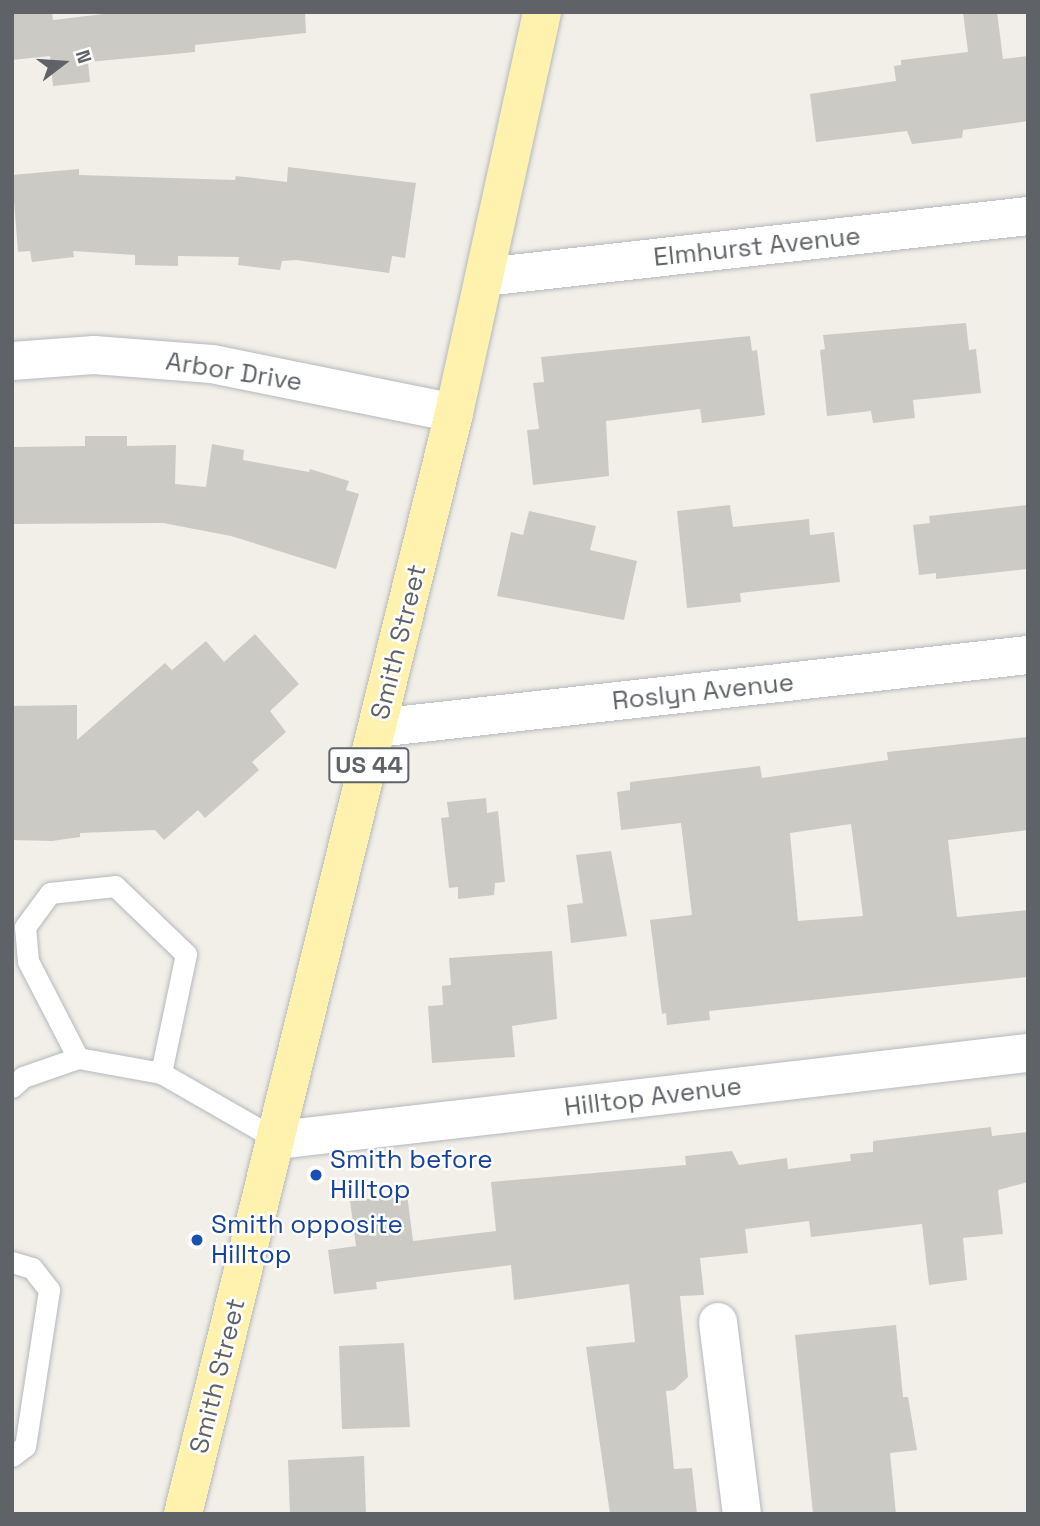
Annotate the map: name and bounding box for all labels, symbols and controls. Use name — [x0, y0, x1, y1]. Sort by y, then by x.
north arrow — [28, 28, 98, 98]
text: N — [70, 47, 97, 66]
street label: Elmhurst Avenue — [652, 221, 862, 273]
street label: Arbor Drive — [164, 346, 304, 398]
street label: Smith Street — [365, 561, 433, 723]
street label: Roslyn Avenue — [610, 667, 796, 717]
road number: US 44 — [327, 744, 411, 786]
street label: Hilltop Avenue — [562, 1071, 744, 1123]
place label: Smith before Hilltop — [330, 1144, 493, 1206]
marker: Smith before Hilltop — [308, 1167, 324, 1183]
place label: Smith opposite Hilltop — [211, 1209, 403, 1270]
marker: Smith opposite Hilltop — [189, 1232, 205, 1248]
street label: Smith Street — [184, 1295, 252, 1457]

